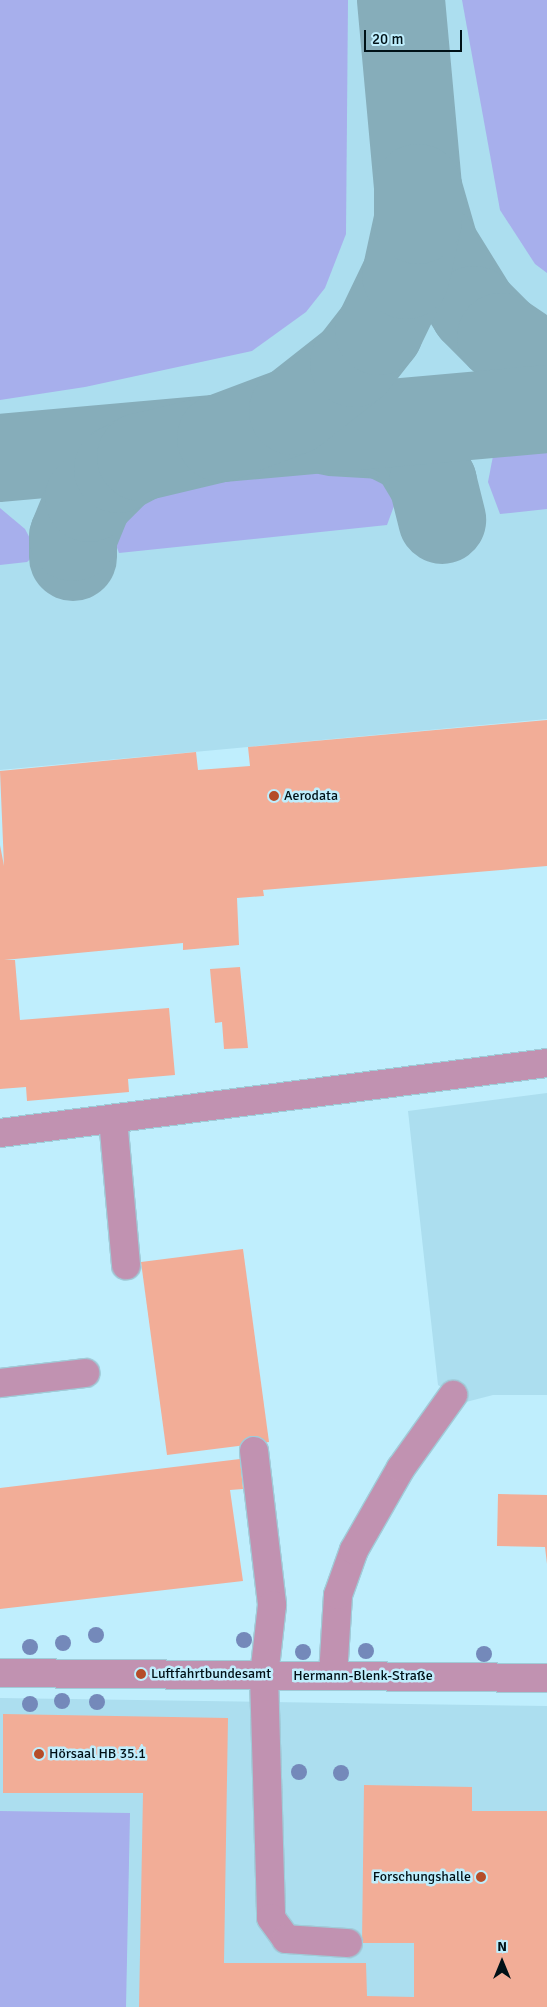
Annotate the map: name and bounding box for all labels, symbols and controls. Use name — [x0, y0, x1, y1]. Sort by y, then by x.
scale bar — [367, 20, 464, 52]
text: 20 m — [372, 30, 403, 48]
place label: Aerodata — [284, 788, 338, 804]
marker: Aerodata — [268, 790, 280, 802]
place label: Luftfahrtbundesamt — [151, 1666, 271, 1682]
marker: Luftfahrtbundesamt — [135, 1668, 147, 1680]
street label: Hermann-Blenk-Straße — [293, 1668, 433, 1684]
place label: Hörsaal HB 35.1 — [49, 1746, 146, 1762]
marker: Hörsaal HB 35.1 — [33, 1748, 45, 1760]
place label: Forschungshalle — [373, 1869, 471, 1885]
marker: Forschungshalle — [475, 1871, 487, 1883]
north arrow — [477, 1937, 527, 1987]
text: N — [497, 1938, 507, 1955]

